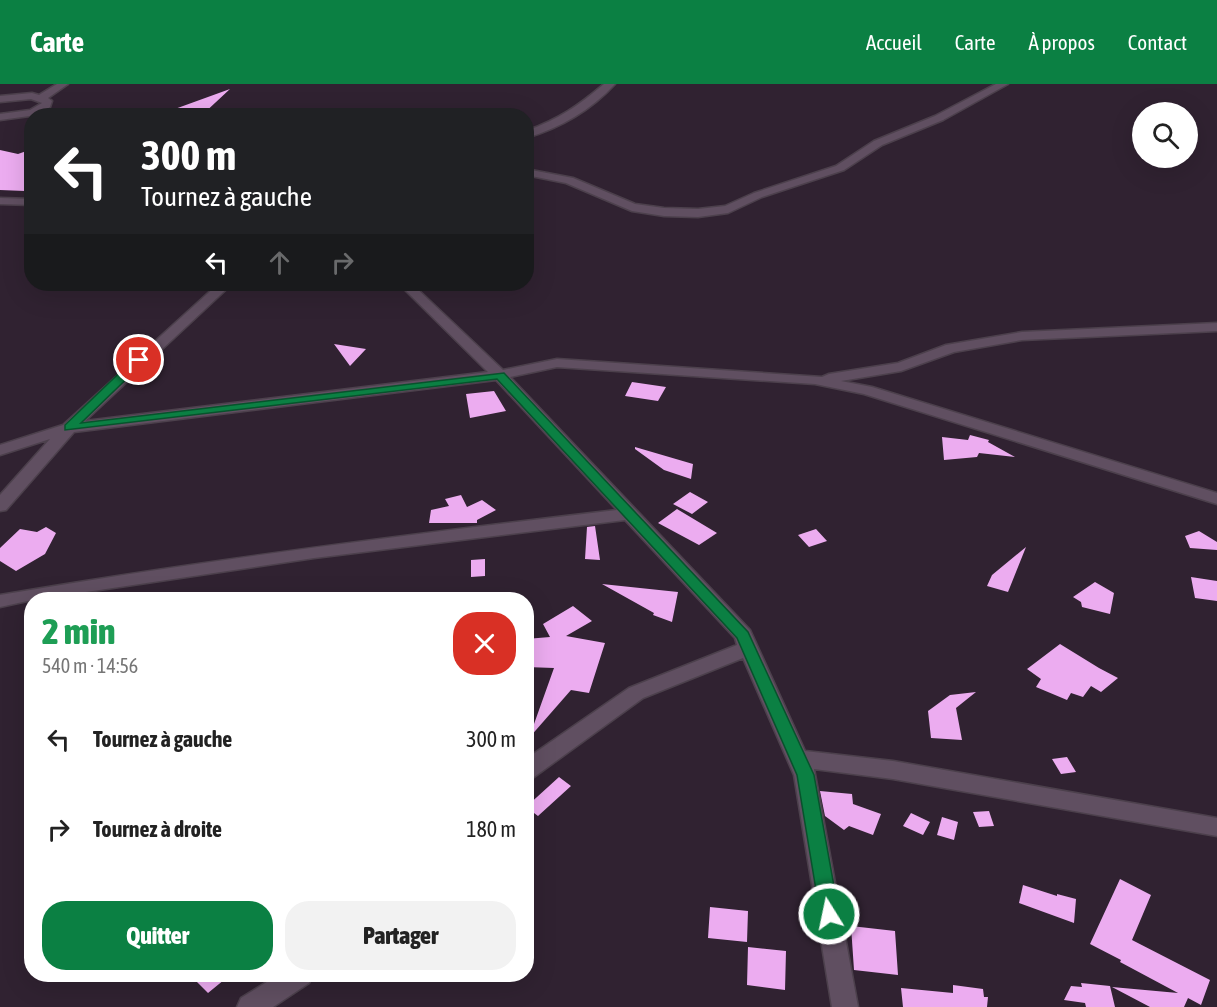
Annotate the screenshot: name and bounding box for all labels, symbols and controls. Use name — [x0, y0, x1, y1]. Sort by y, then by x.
text: Carte — [30, 26, 84, 58]
text: Accueil — [866, 30, 922, 54]
text: Carte — [955, 30, 995, 54]
text: À propos — [1028, 30, 1095, 54]
text: Contact — [1128, 30, 1187, 54]
map controls — [1132, 102, 1198, 168]
button: search — [1132, 102, 1198, 168]
text: 300 m — [141, 131, 236, 179]
icon: left — [42, 132, 120, 210]
text: Tournez à gauche — [141, 181, 312, 212]
icon: left — [200, 246, 233, 279]
icon: ahead — [263, 246, 296, 279]
icon: right — [326, 246, 359, 279]
pin — [113, 334, 164, 385]
icon: arrive — [122, 343, 155, 376]
text: 2 min — [42, 610, 116, 652]
button: close — [453, 612, 516, 675]
text: 540 m · 14:56 — [42, 654, 138, 677]
icon: left — [42, 723, 75, 756]
text: Tournez à gauche — [93, 726, 232, 752]
text: 300 m — [466, 726, 516, 752]
icon: right — [42, 813, 75, 846]
text: Tournez à droite — [93, 816, 222, 842]
text: 180 m — [466, 816, 516, 842]
position arrow — [797, 882, 861, 946]
button: Quitter — [42, 901, 273, 970]
button: Partager — [285, 901, 516, 970]

